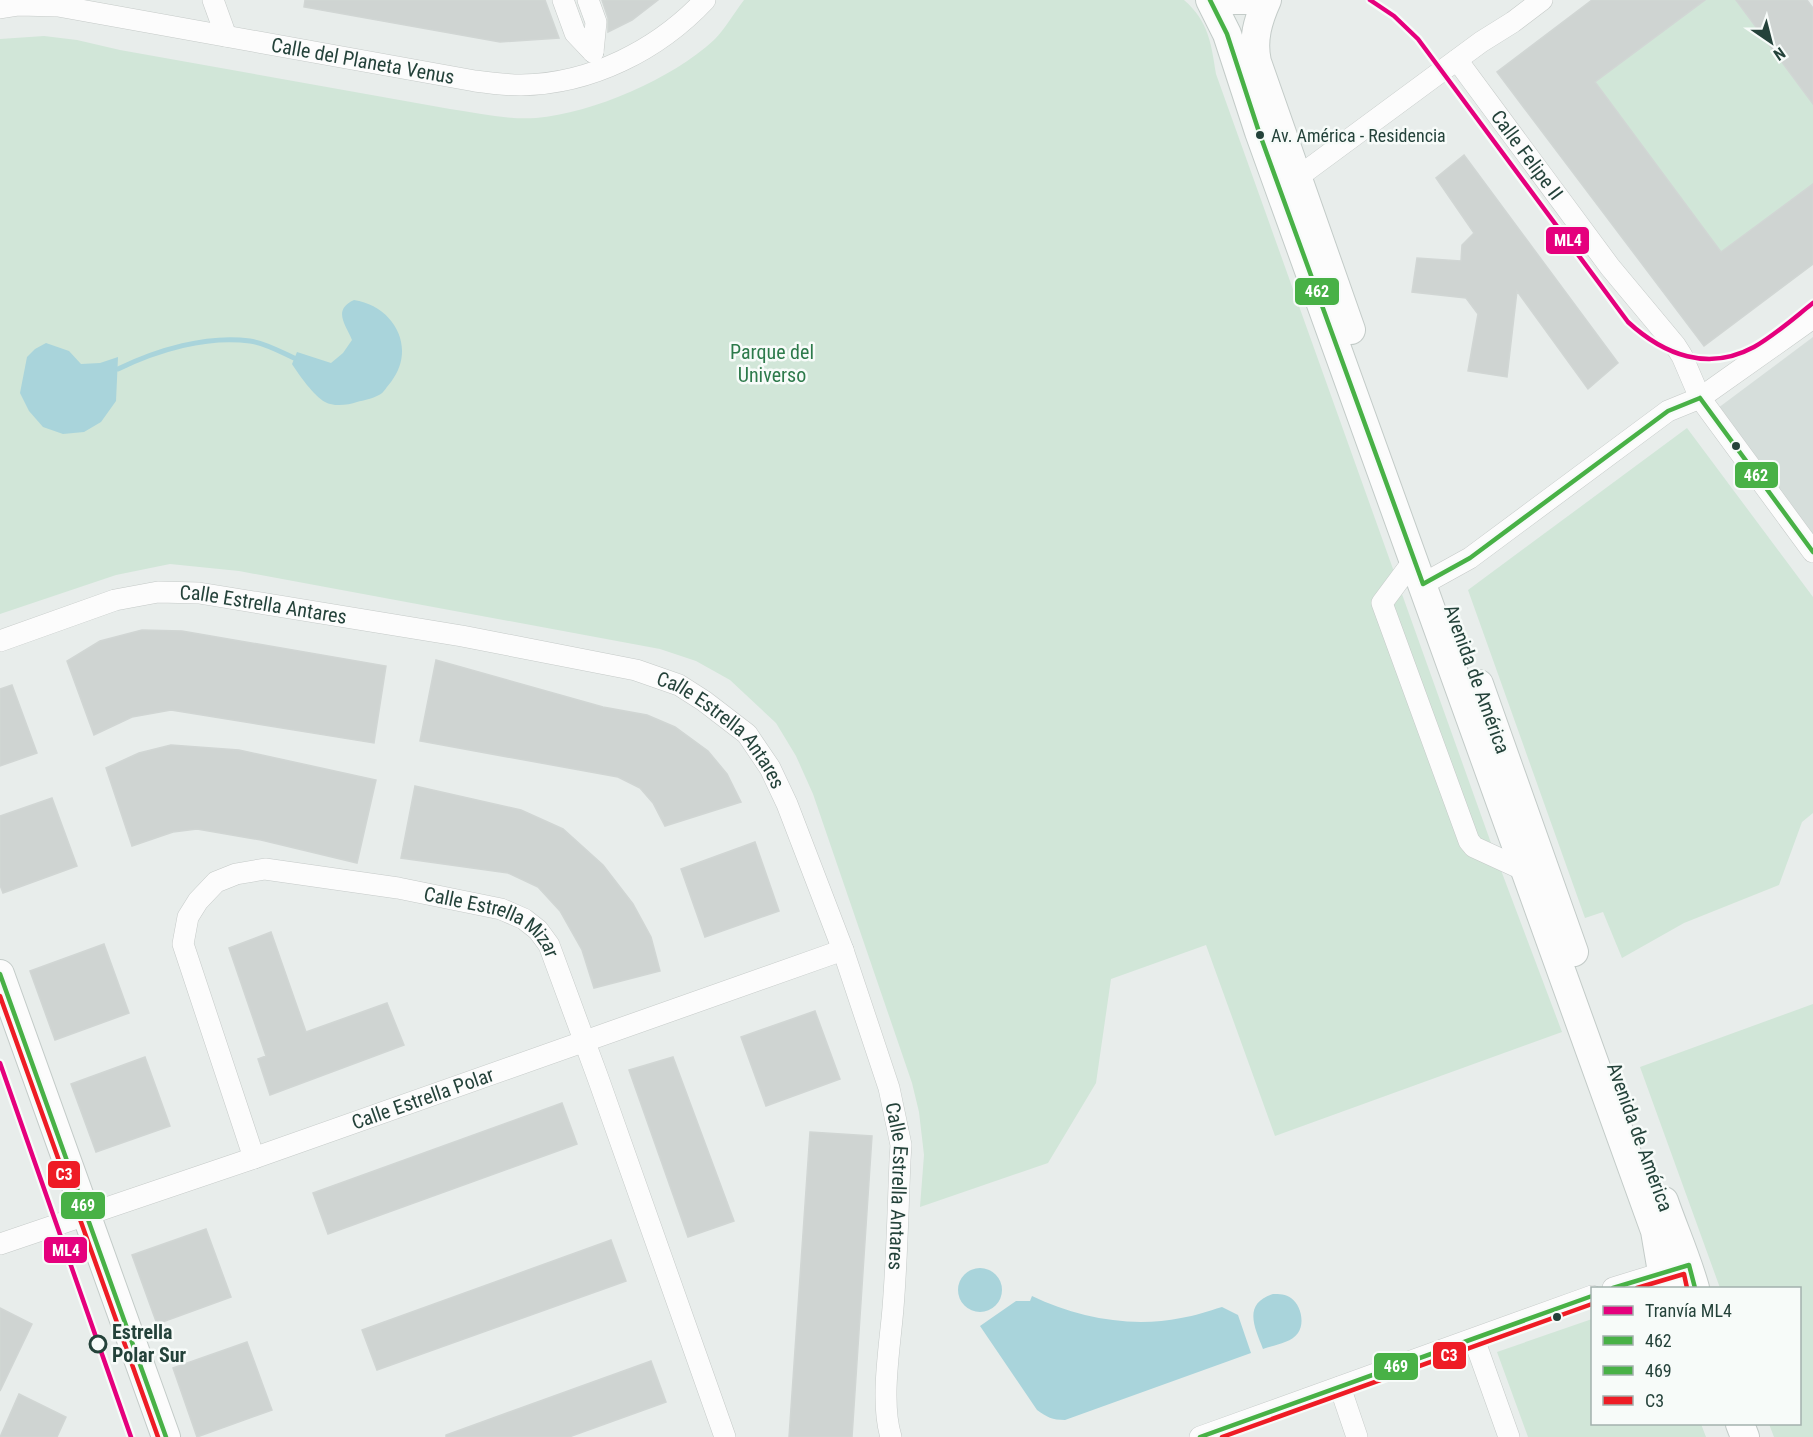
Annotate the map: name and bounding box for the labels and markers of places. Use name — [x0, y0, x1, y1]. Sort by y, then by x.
place label: Av. América - Residencia — [1271, 125, 1446, 146]
marker: Av. América - Residencia — [1254, 129, 1266, 141]
unlabelled marker — [1730, 440, 1742, 452]
unlabelled marker — [1551, 1311, 1563, 1323]
place label: Estrella Polar Sur — [112, 1320, 187, 1367]
marker: Estrella Polar Sur — [89, 1335, 107, 1353]

